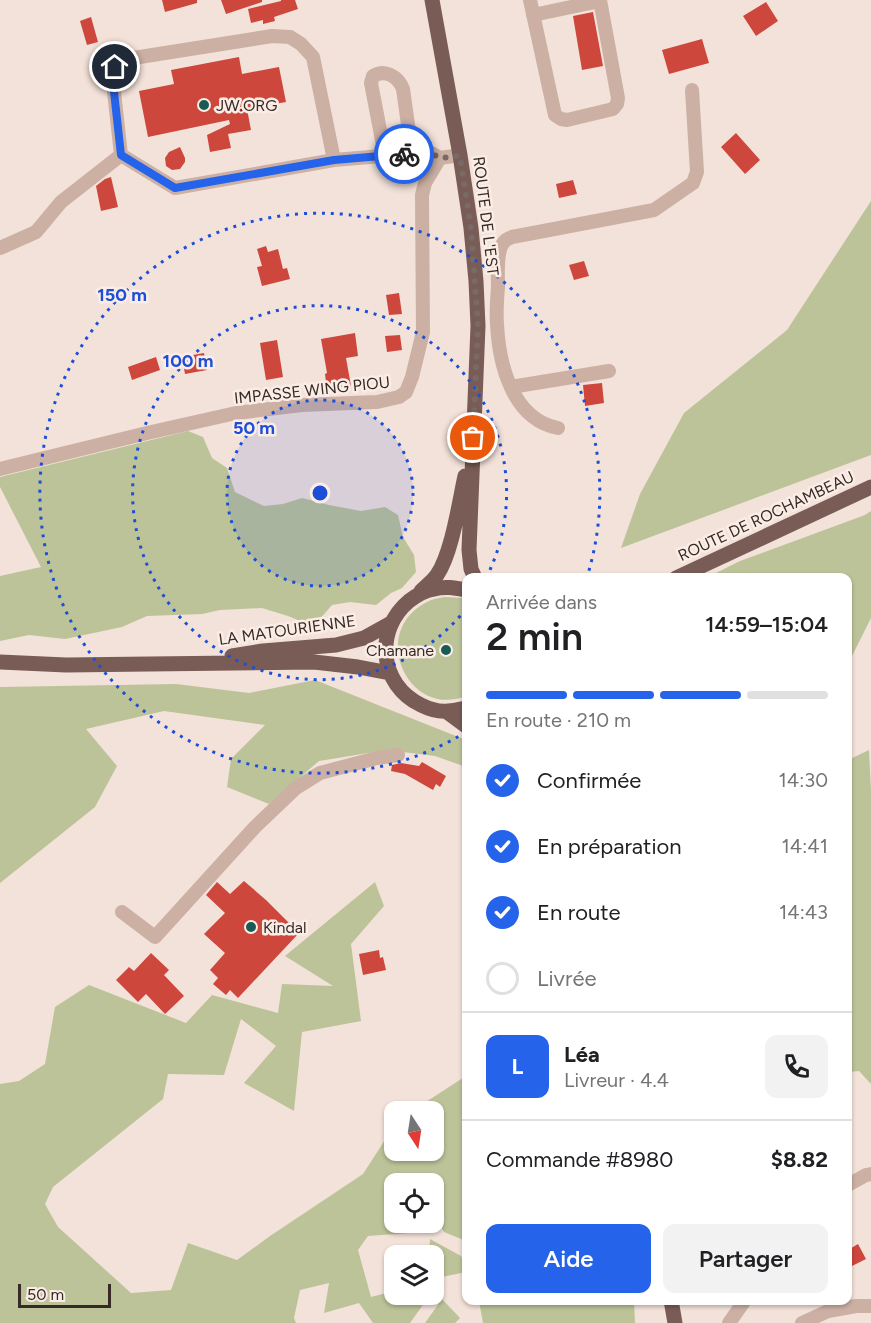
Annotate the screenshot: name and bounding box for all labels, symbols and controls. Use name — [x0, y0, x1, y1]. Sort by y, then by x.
pin — [89, 41, 140, 92]
icon: home — [98, 50, 131, 83]
place label: JW.ORG — [216, 96, 278, 115]
marker: JW.ORG — [197, 98, 211, 112]
courier — [374, 124, 434, 184]
icon: bike — [388, 138, 421, 171]
street label: ROUTE DE L'EST — [469, 155, 503, 277]
text: 150 m — [97, 284, 147, 306]
text: 100 m — [163, 350, 213, 372]
street label: IMPASSE WING PIOU — [233, 372, 391, 408]
pin — [447, 412, 498, 463]
text: 50 m — [233, 417, 275, 439]
icon: bag — [456, 421, 489, 454]
street label: ROUTE DE ROCHAMBEAU — [675, 467, 857, 565]
centre of rings — [310, 483, 330, 503]
text: Arrivée dans — [486, 590, 597, 614]
street label: LA MATOURIENNE — [217, 611, 357, 649]
text: 14:59–15:04 — [705, 611, 828, 638]
text: 2 min — [486, 613, 583, 660]
place label: Chamane — [366, 641, 434, 660]
marker: Chamane — [439, 643, 453, 657]
text: En route · 210 m — [486, 708, 631, 732]
icon: check — [486, 764, 519, 797]
text: Confirmée — [537, 767, 641, 794]
text: 14:30 — [779, 768, 828, 792]
icon: check — [486, 830, 519, 863]
text: En préparation — [537, 833, 682, 860]
text: 14:41 — [782, 834, 828, 858]
icon: check — [486, 896, 519, 929]
text: En route — [537, 899, 620, 926]
text: 14:43 — [779, 900, 828, 924]
place label: Kindal — [263, 918, 306, 937]
marker: Kindal — [244, 920, 258, 934]
text: Livrée — [537, 965, 596, 992]
button: phone — [765, 1035, 828, 1098]
text: Léa — [564, 1041, 600, 1068]
text: L — [512, 1053, 523, 1080]
text: Livreur · 4.4 — [564, 1068, 669, 1092]
north arrow — [384, 1101, 444, 1161]
map controls — [384, 1101, 444, 1305]
text: Commande #8980 — [486, 1146, 673, 1173]
text: $8.82 — [771, 1146, 828, 1173]
button: locate — [384, 1173, 444, 1233]
button: Aide — [486, 1224, 651, 1293]
button: Partager — [663, 1224, 828, 1293]
button: layers — [384, 1245, 444, 1305]
scale bar — [18, 1281, 111, 1308]
text: 50 m — [27, 1285, 64, 1304]

